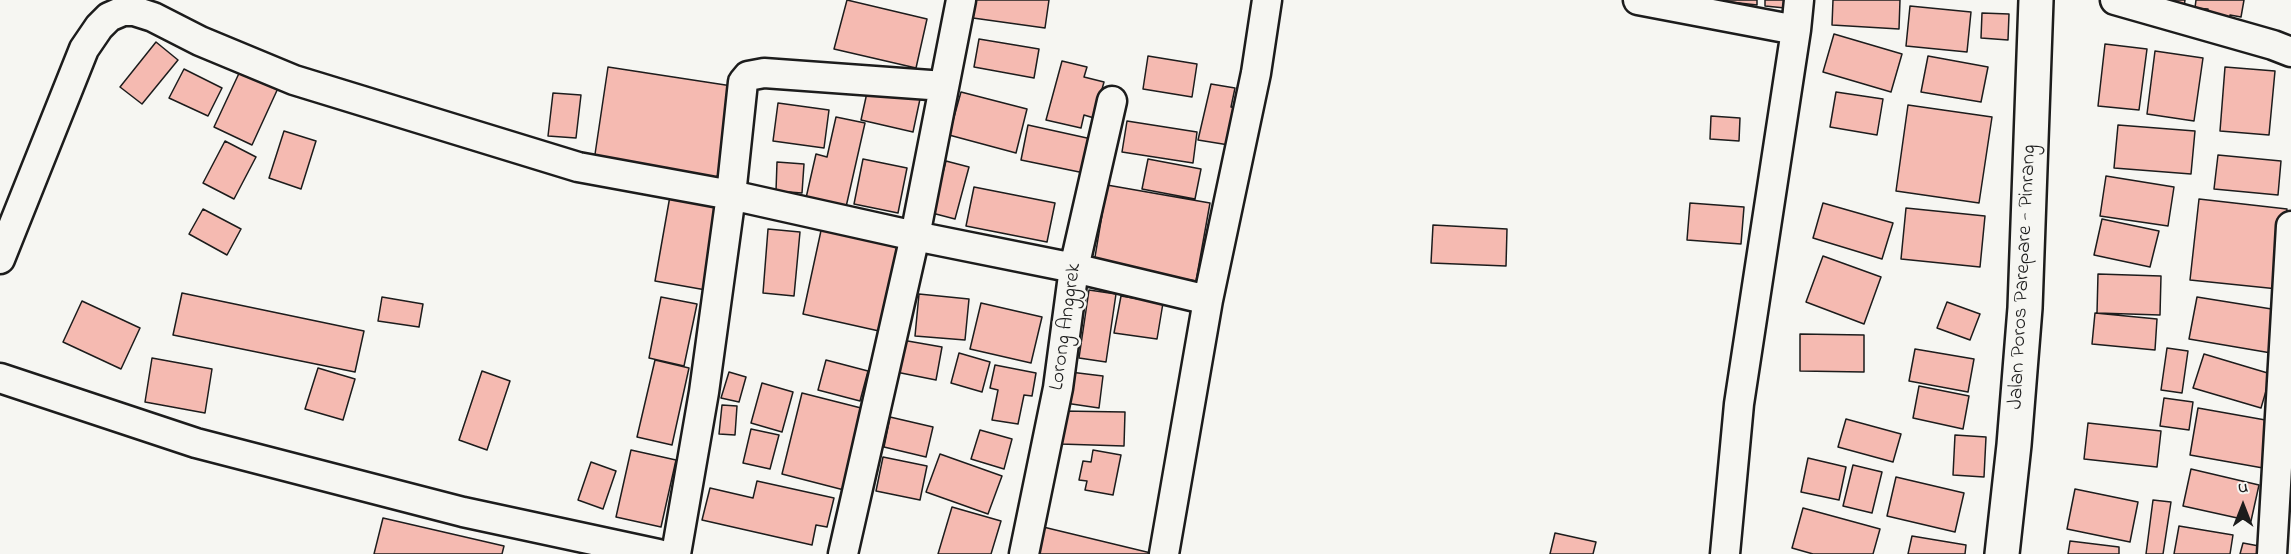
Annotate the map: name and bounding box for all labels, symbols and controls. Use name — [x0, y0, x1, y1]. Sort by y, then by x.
street label: Jalan Poros Parepare - Pinrang — [2004, 144, 2044, 410]
street label: Lorong Anggrek — [1046, 262, 1088, 392]
north arrow — [2213, 476, 2273, 536]
text: U — [2238, 476, 2248, 500]

